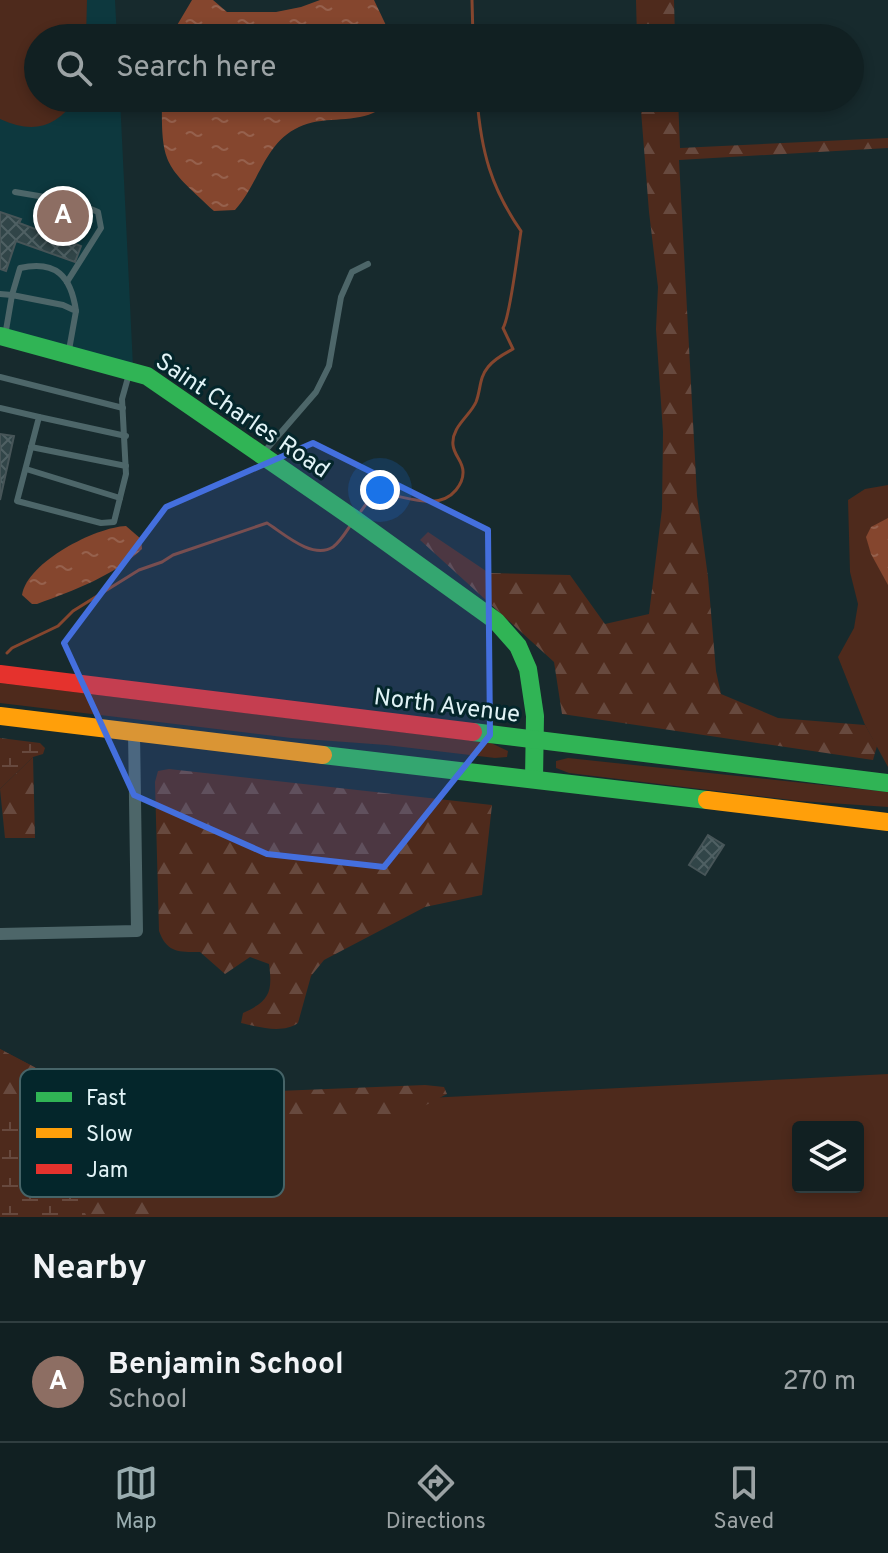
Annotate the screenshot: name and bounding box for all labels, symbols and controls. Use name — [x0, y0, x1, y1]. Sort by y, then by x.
search box — [24, 24, 864, 112]
icon: search — [52, 46, 96, 90]
text: Search here — [116, 50, 276, 87]
pin: A — [37, 186, 89, 246]
street label: Saint Charles Road — [149, 347, 335, 486]
your location — [360, 470, 400, 510]
street label: North Avenue — [372, 683, 522, 731]
legend — [20, 1069, 284, 1197]
text: Fast — [86, 1086, 127, 1113]
map controls — [792, 1121, 864, 1193]
button: layers — [792, 1121, 864, 1193]
text: Slow — [86, 1122, 133, 1149]
text: Jam — [86, 1158, 129, 1185]
text: Nearby — [32, 1248, 147, 1291]
text: Benjamin School — [108, 1347, 344, 1384]
text: A — [49, 1366, 67, 1399]
text: 270 m — [783, 1366, 856, 1399]
text: School — [108, 1384, 187, 1417]
tab: Map — [114, 1461, 158, 1536]
tab: Directions — [386, 1461, 486, 1536]
tab: Saved — [714, 1461, 774, 1536]

